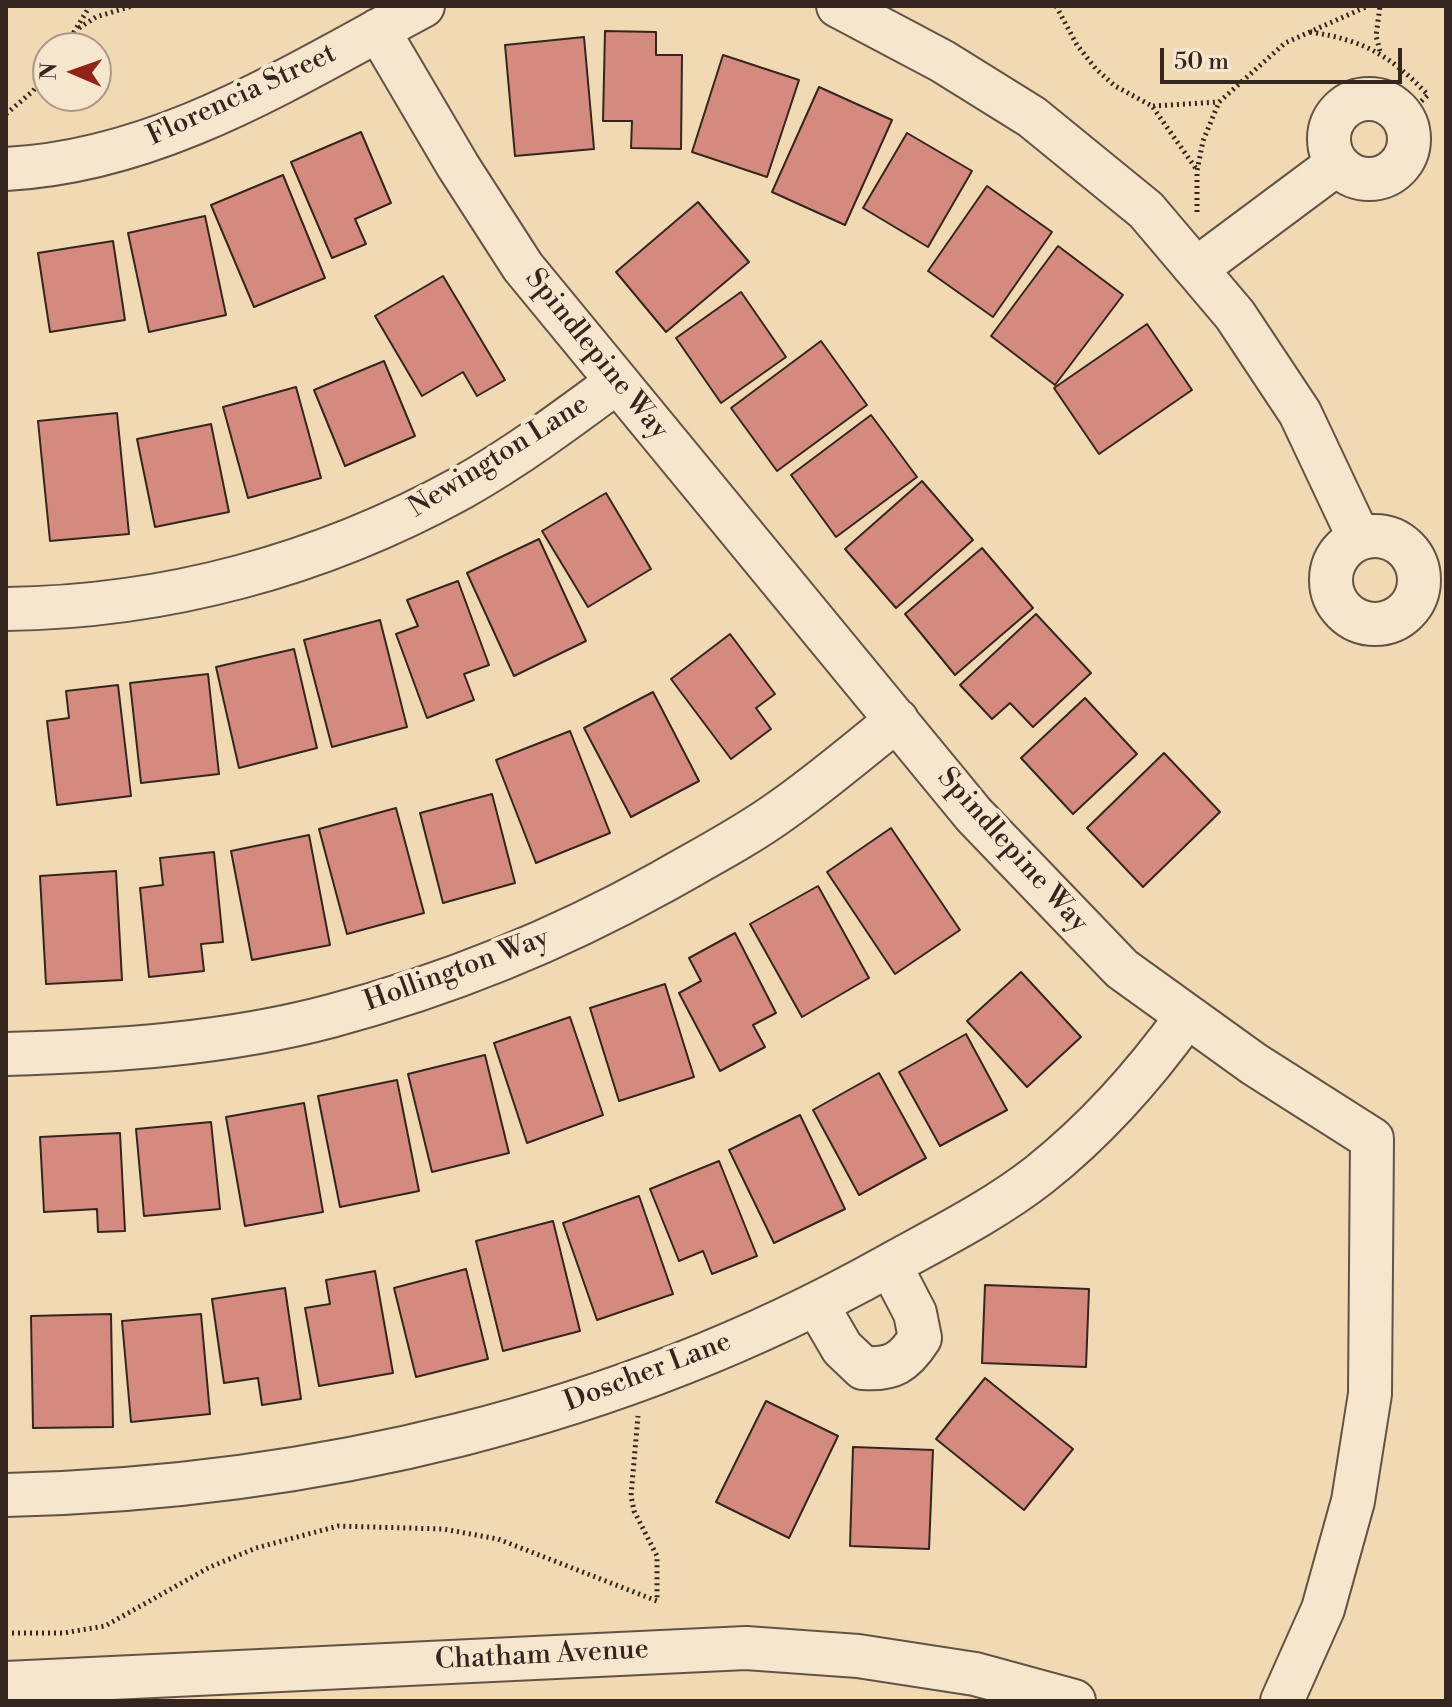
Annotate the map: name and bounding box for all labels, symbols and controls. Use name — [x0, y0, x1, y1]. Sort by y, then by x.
north arrow — [32, 32, 112, 112]
scale bar — [1164, 32, 1406, 82]
street label: Florencia Street — [142, 38, 342, 154]
text: 50 m — [1174, 47, 1229, 77]
text: N — [36, 62, 63, 80]
street label: Spindlepine Way — [517, 263, 675, 447]
street label: Newington Lane — [403, 388, 595, 526]
street label: Spindlepine Way — [929, 762, 1095, 940]
street label: Hollington Way — [360, 922, 554, 1020]
street label: Doscher Lane — [560, 1326, 736, 1420]
street label: Chatham Avenue — [434, 1634, 650, 1678]

